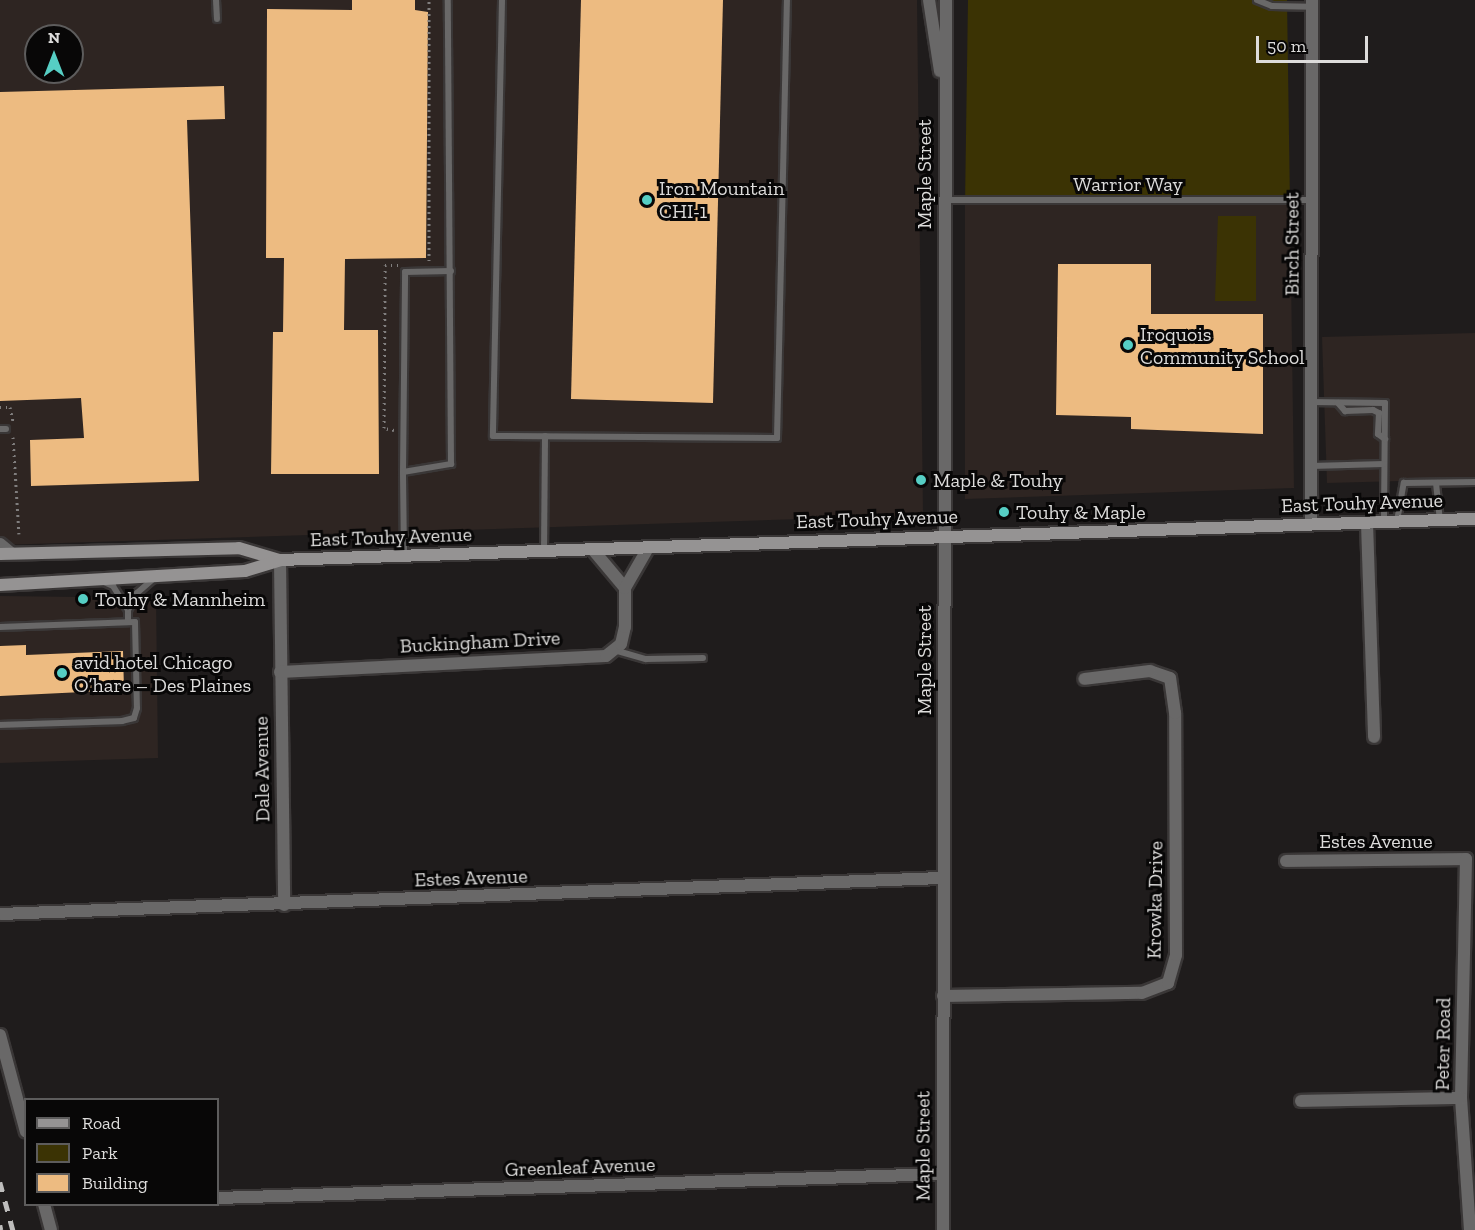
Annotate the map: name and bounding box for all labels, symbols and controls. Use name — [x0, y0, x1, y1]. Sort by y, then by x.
north arrow — [24, 24, 84, 84]
scale bar — [1259, 24, 1372, 62]
text: N — [48, 28, 60, 47]
text: 50 m — [1267, 35, 1306, 57]
street label: Maple Street — [912, 119, 936, 229]
street label: Warrior Way — [1073, 172, 1183, 196]
place label: Iron Mountain CHI-1 — [659, 176, 784, 223]
street label: Birch Street — [1280, 192, 1304, 296]
marker: Iron Mountain CHI-1 — [640, 193, 654, 207]
place label: Iroquois Community School — [1140, 322, 1305, 369]
marker: Iroquois Community School — [1121, 338, 1135, 352]
place label: Maple & Touhy — [933, 468, 1063, 492]
marker: Maple & Touhy — [914, 473, 928, 487]
street label: East Touhy Avenue — [1280, 488, 1444, 518]
place label: Touhy & Maple — [1016, 500, 1146, 524]
street label: East Touhy Avenue — [795, 504, 959, 534]
marker: Touhy & Maple — [997, 505, 1011, 519]
street label: East Touhy Avenue — [309, 522, 473, 552]
place label: Touhy & Mannheim — [95, 587, 266, 611]
marker: Touhy & Mannheim — [76, 592, 90, 606]
street label: Maple Street — [912, 605, 936, 715]
street label: Buckingham Drive — [399, 626, 561, 658]
place label: avid hotel Chicago O’hare – Des Plaines — [74, 650, 251, 697]
marker: avid hotel Chicago O’hare – Des Plaines — [55, 666, 69, 680]
street label: Dale Avenue — [249, 716, 275, 822]
street label: Estes Avenue — [1319, 829, 1433, 853]
street label: Krowka Drive — [1142, 841, 1168, 959]
street label: Estes Avenue — [414, 864, 528, 892]
street label: Peter Road — [1430, 997, 1456, 1091]
street label: Maple Street — [911, 1091, 935, 1201]
legend — [24, 1098, 219, 1206]
text: Road — [82, 1112, 121, 1134]
text: Park — [82, 1142, 118, 1164]
street label: Greenleaf Avenue — [504, 1152, 656, 1182]
text: Building — [82, 1172, 148, 1194]

